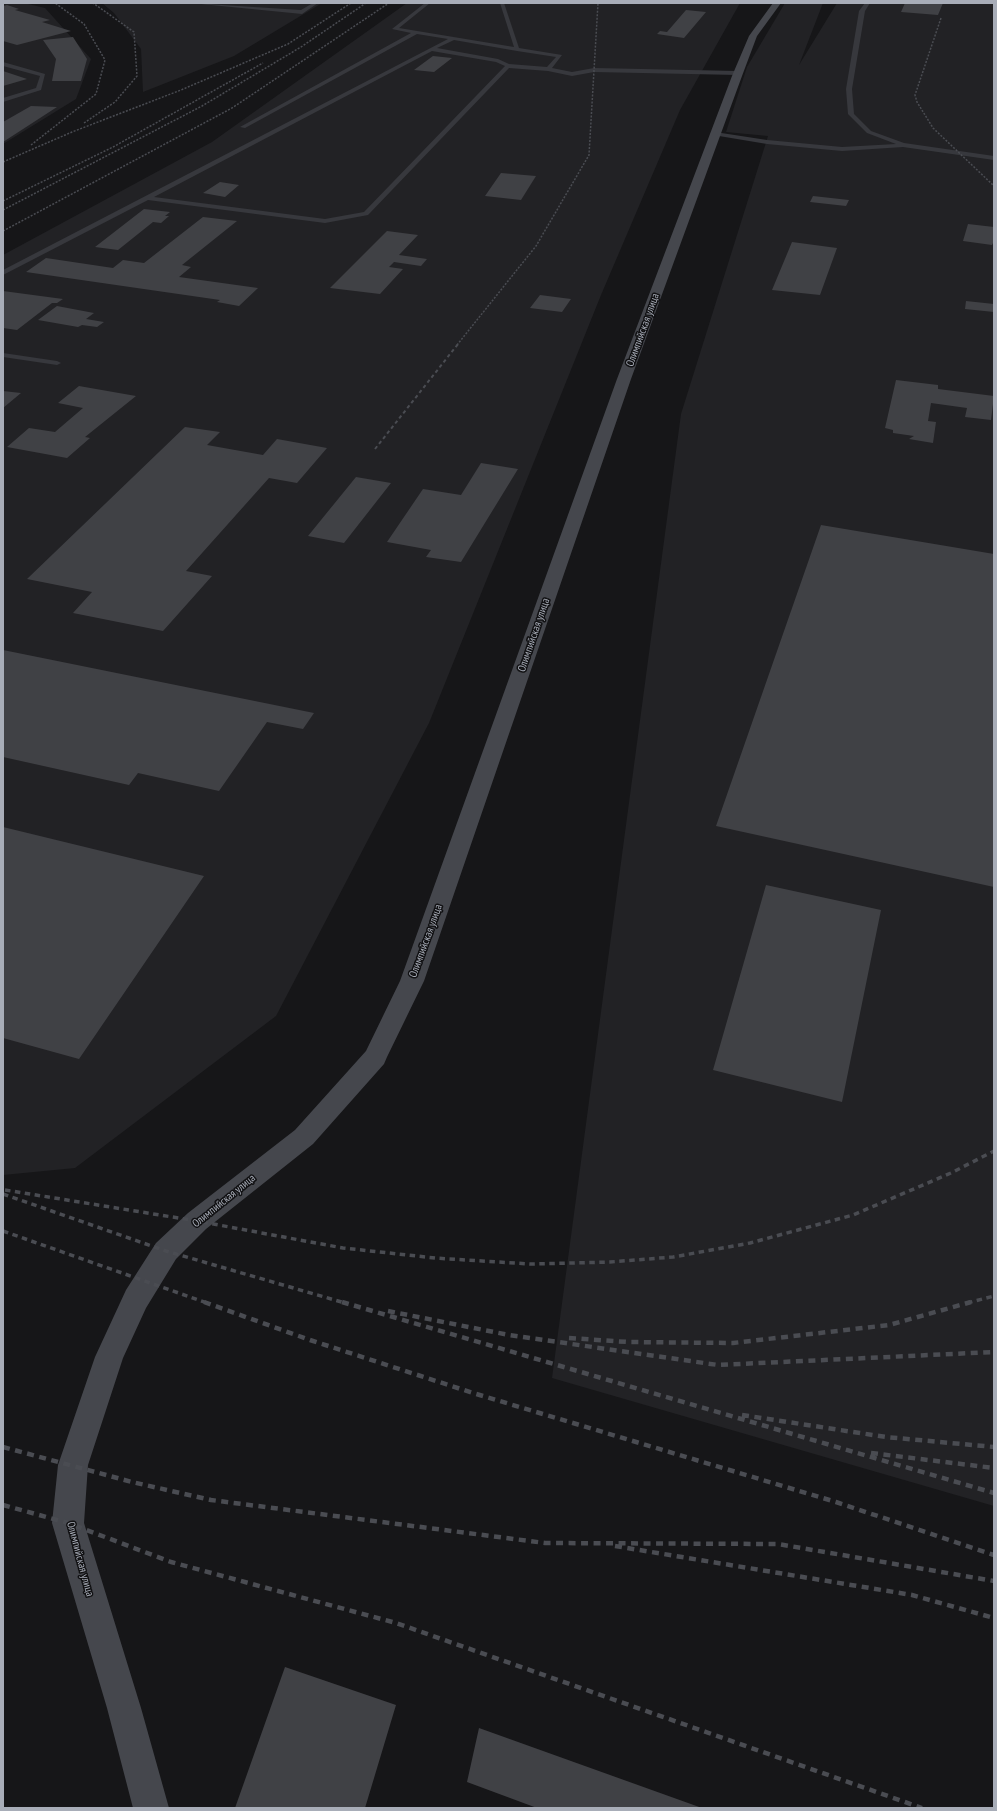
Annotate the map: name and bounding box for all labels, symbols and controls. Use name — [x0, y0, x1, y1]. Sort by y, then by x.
street label: Олимпийская улица — [624, 292, 662, 368]
street label: Олимпийская улица — [515, 596, 553, 674]
street label: Олимпийская улица — [407, 903, 445, 979]
street label: Олимпийская улица — [190, 1172, 258, 1230]
street label: Олимпийская улица — [64, 1520, 96, 1598]

